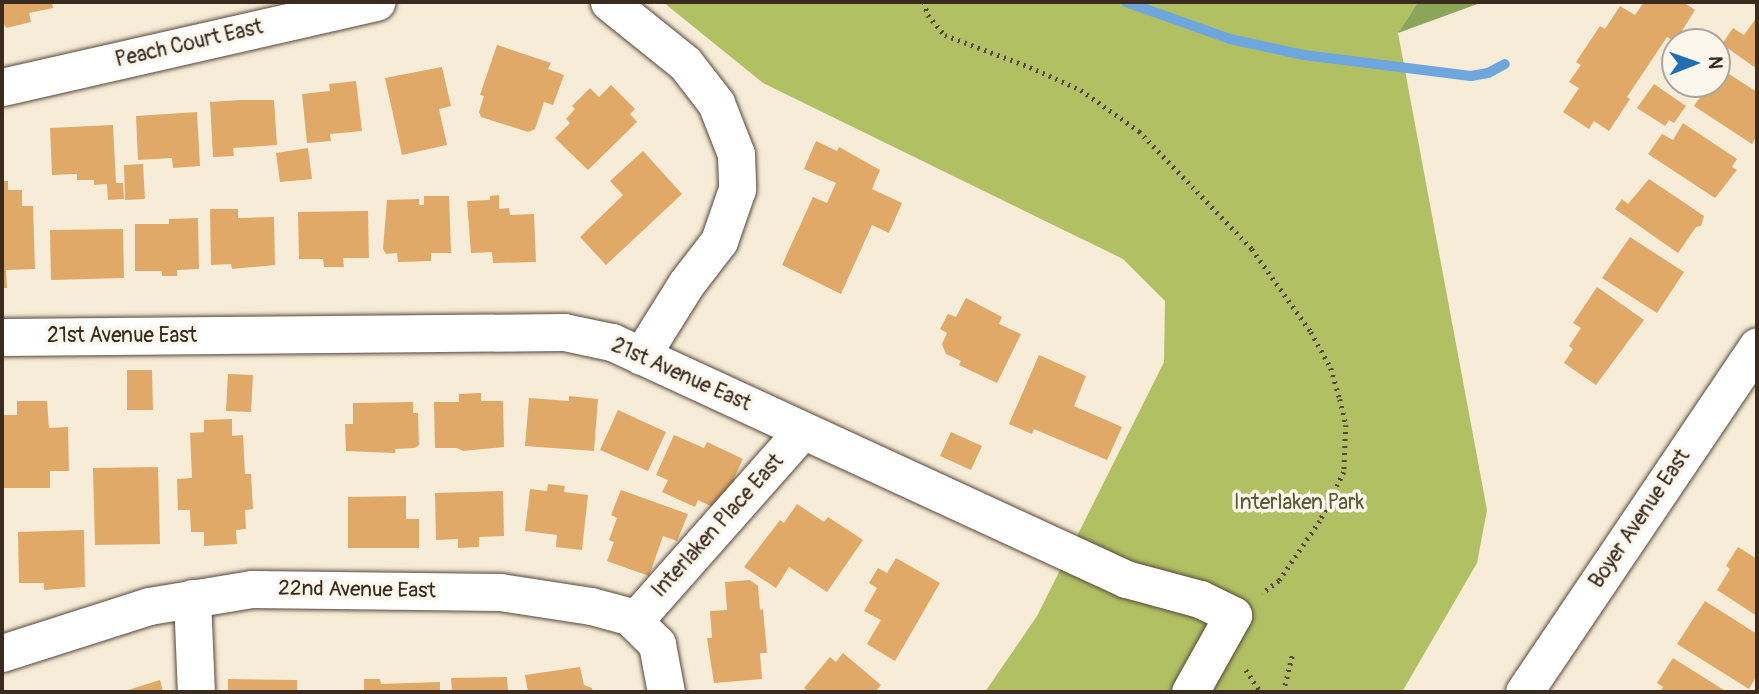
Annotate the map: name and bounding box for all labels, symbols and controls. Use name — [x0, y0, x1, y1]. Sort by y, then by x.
street label: Peach Court East — [113, 15, 265, 73]
north arrow — [1661, 28, 1731, 98]
text: N — [1703, 56, 1727, 69]
street label: 21st Avenue East — [47, 323, 197, 349]
street label: 21st Avenue East — [607, 333, 755, 417]
street label: Boyer Avenue East — [1584, 445, 1696, 593]
street label: Interlaken Place East — [647, 449, 789, 603]
park label: Interlaken Park — [1234, 490, 1364, 516]
street label: 22nd Avenue East — [278, 576, 436, 604]

